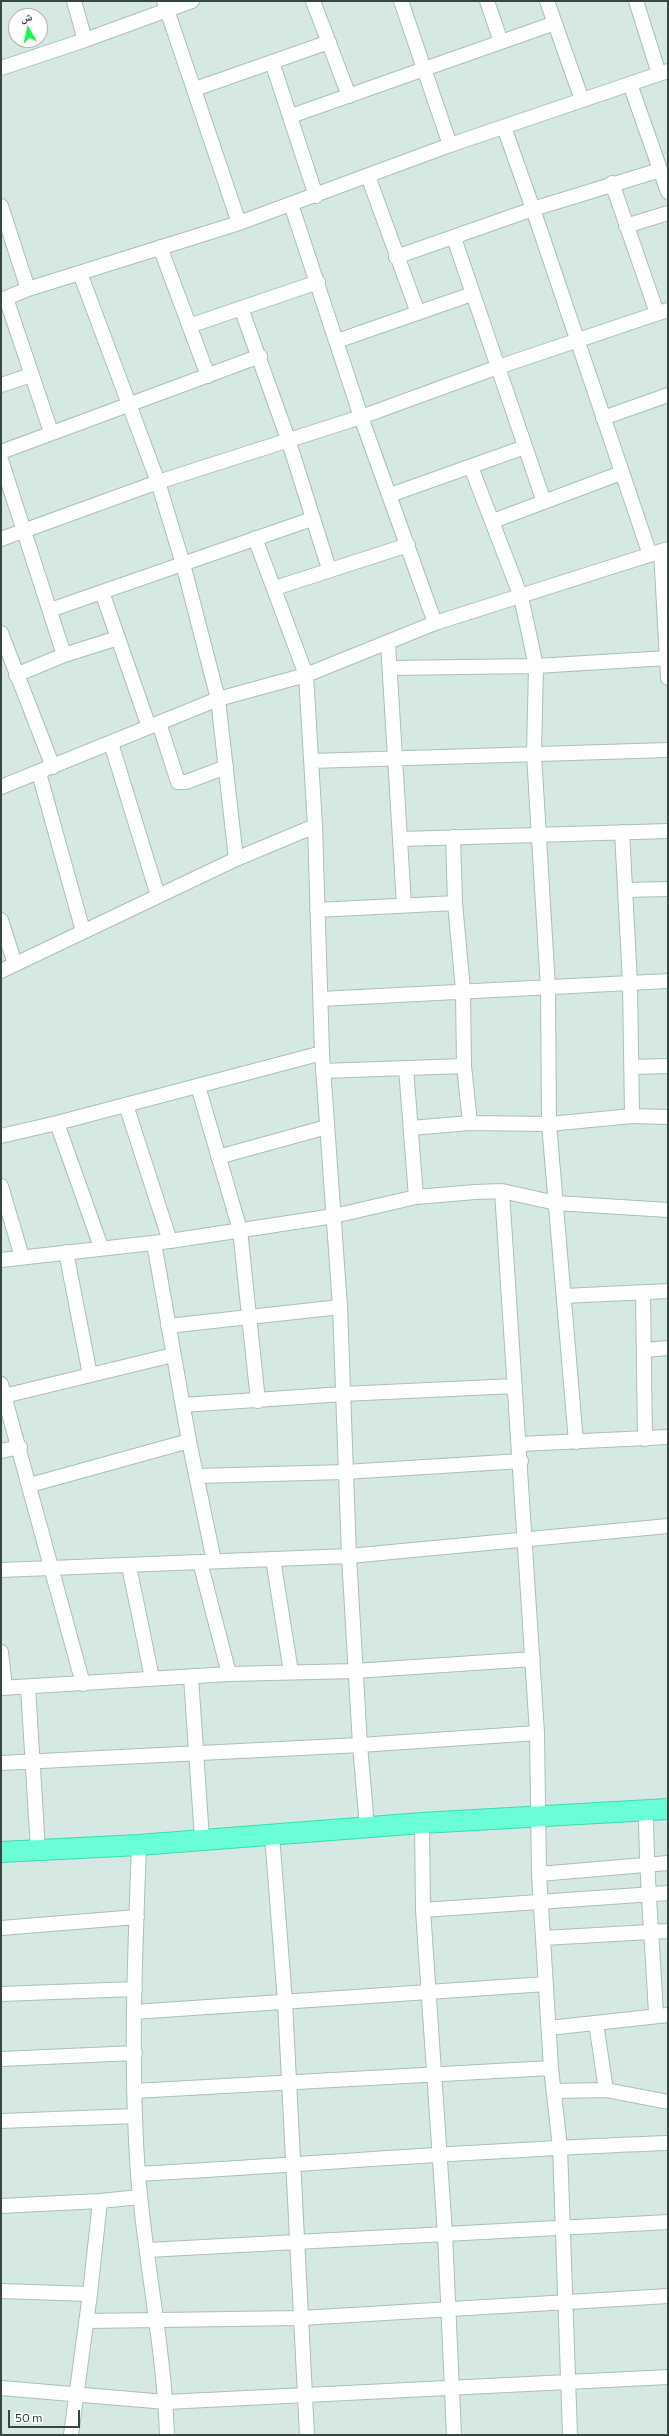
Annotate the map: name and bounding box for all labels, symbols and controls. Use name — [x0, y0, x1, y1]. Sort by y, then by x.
north arrow — [8, 8, 48, 48]
text: ش — [19, 9, 33, 24]
scale bar — [10, 2402, 82, 2428]
text: 50 m — [15, 2410, 43, 2424]

